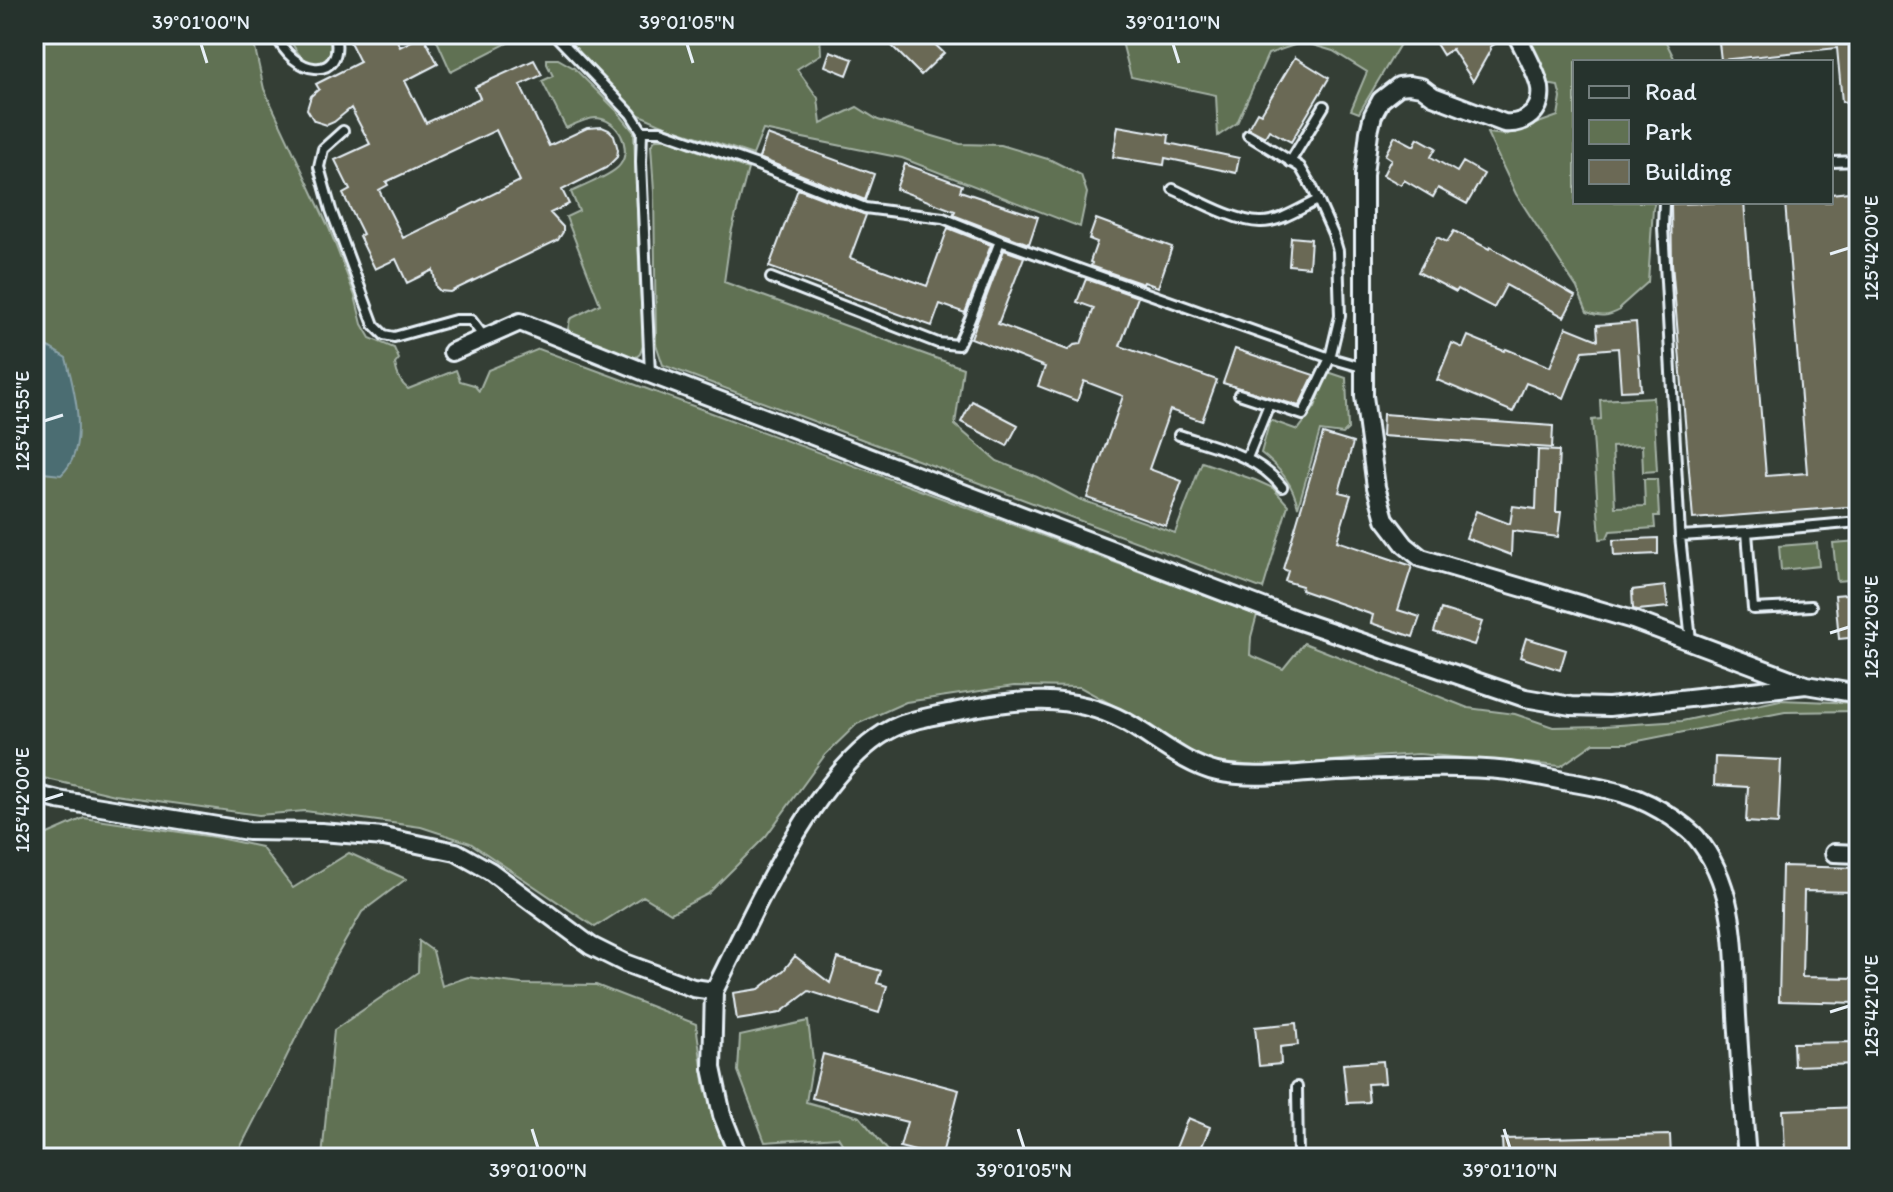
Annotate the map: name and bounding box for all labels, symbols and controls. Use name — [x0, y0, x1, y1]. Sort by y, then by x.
text: 39°01'00"N — [152, 10, 250, 34]
text: 39°01'05"N — [639, 10, 735, 34]
text: 39°01'10"N — [1126, 10, 1220, 34]
legend — [1573, 60, 1833, 204]
text: Road — [1645, 77, 1697, 106]
text: Park — [1645, 117, 1692, 146]
text: Building — [1645, 157, 1732, 186]
text: 125°42'00"E — [1859, 195, 1883, 301]
text: 125°41'55"E — [10, 371, 34, 471]
text: 125°42'05"E — [1859, 575, 1883, 679]
text: 125°42'00"E — [10, 747, 34, 853]
text: 125°42'10"E — [1859, 955, 1883, 1057]
text: 39°01'00"N — [489, 1158, 587, 1182]
text: 39°01'05"N — [976, 1158, 1072, 1182]
text: 39°01'10"N — [1463, 1158, 1557, 1182]

